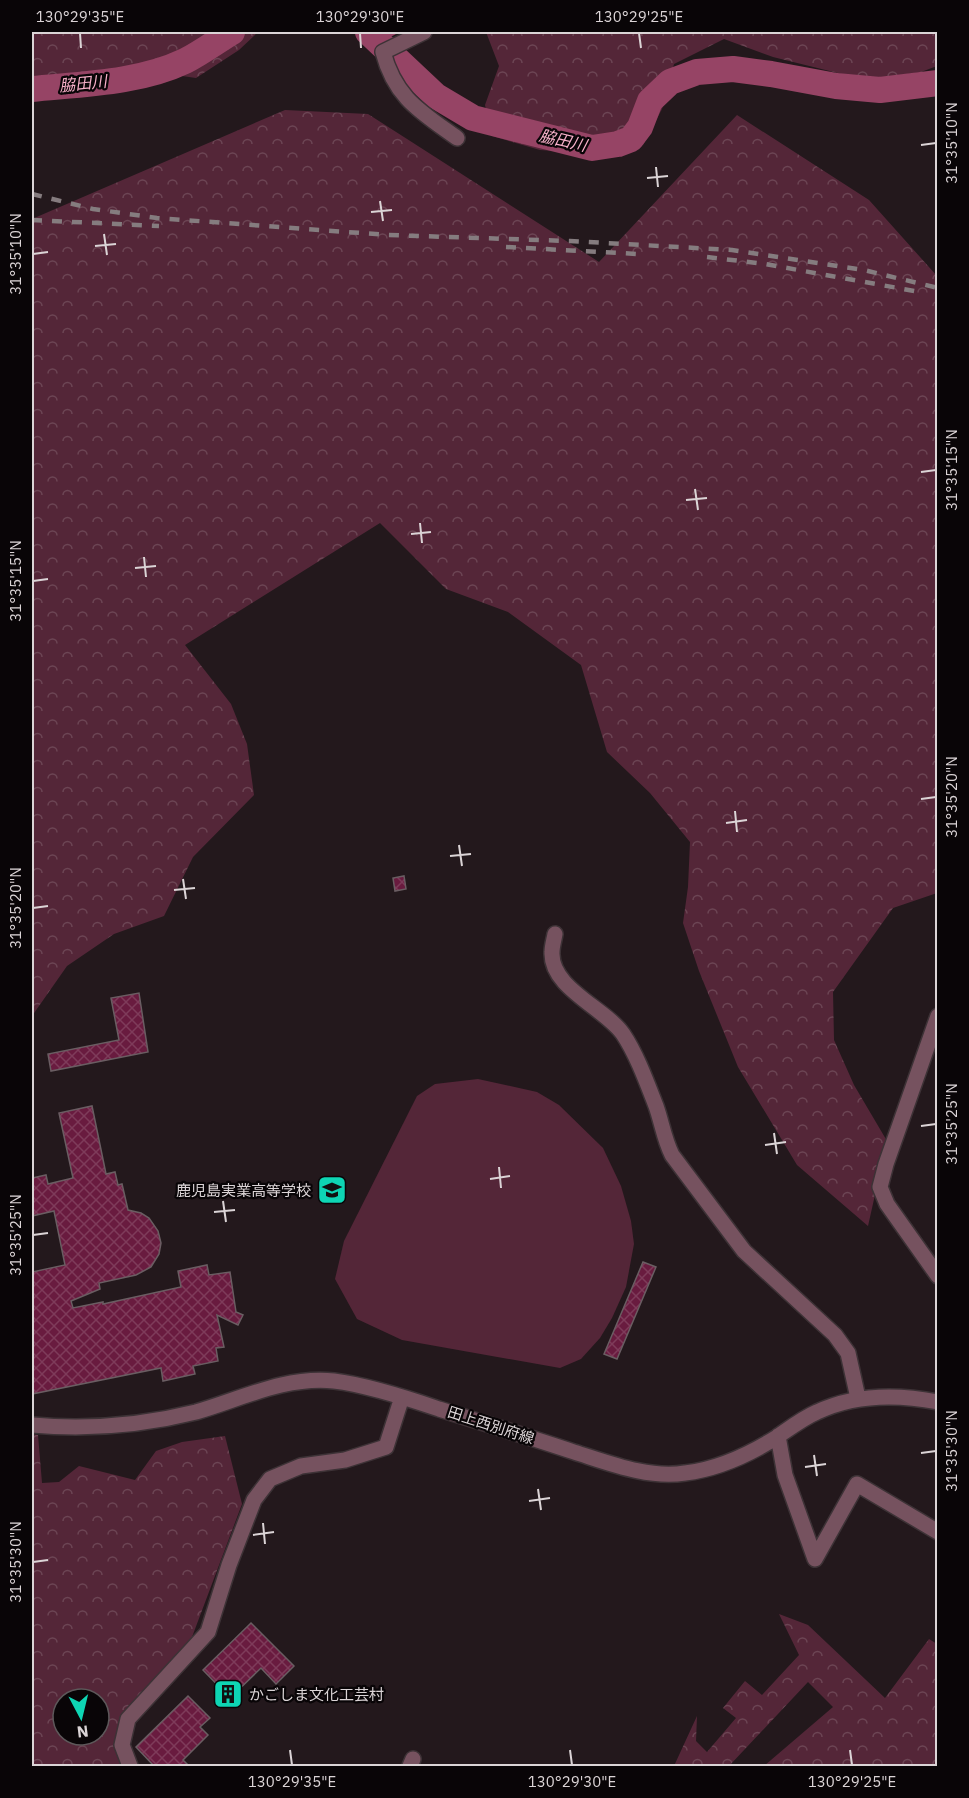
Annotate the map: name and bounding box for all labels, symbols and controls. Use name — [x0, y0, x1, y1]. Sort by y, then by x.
text: 130°29'35"E — [36, 7, 124, 26]
text: 130°29'30"E — [316, 7, 404, 26]
text: 130°29'25"E — [595, 7, 683, 26]
water label: 脇田川 — [58, 70, 110, 95]
text: 31°35'10"N — [942, 102, 961, 184]
water label: 脇田川 — [537, 125, 591, 156]
text: 31°35'10"N — [6, 213, 25, 295]
text: 31°35'15"N — [942, 429, 961, 511]
text: 31°35'15"N — [6, 540, 25, 622]
text: 31°35'20"N — [942, 756, 961, 838]
text: 31°35'20"N — [6, 867, 25, 949]
text: 31°35'25"N — [942, 1083, 961, 1165]
school or university icon: 鹿児島実業高等学校 — [316, 1174, 348, 1206]
place label: 鹿児島実業高等学校 — [176, 1181, 311, 1200]
text: 31°35'25"N — [6, 1194, 25, 1276]
street label: 田上西別府線 — [445, 1402, 537, 1448]
text: 31°35'30"N — [942, 1410, 961, 1492]
text: 31°35'30"N — [6, 1521, 25, 1603]
building icon: かごしま文化工芸村 — [212, 1678, 244, 1710]
place label: かごしま文化工芸村 — [249, 1685, 384, 1704]
north arrow — [51, 1687, 111, 1747]
text: N — [76, 1721, 90, 1743]
text: 130°29'35"E — [248, 1772, 336, 1791]
text: 130°29'30"E — [528, 1772, 616, 1791]
text: 130°29'25"E — [808, 1772, 896, 1791]

